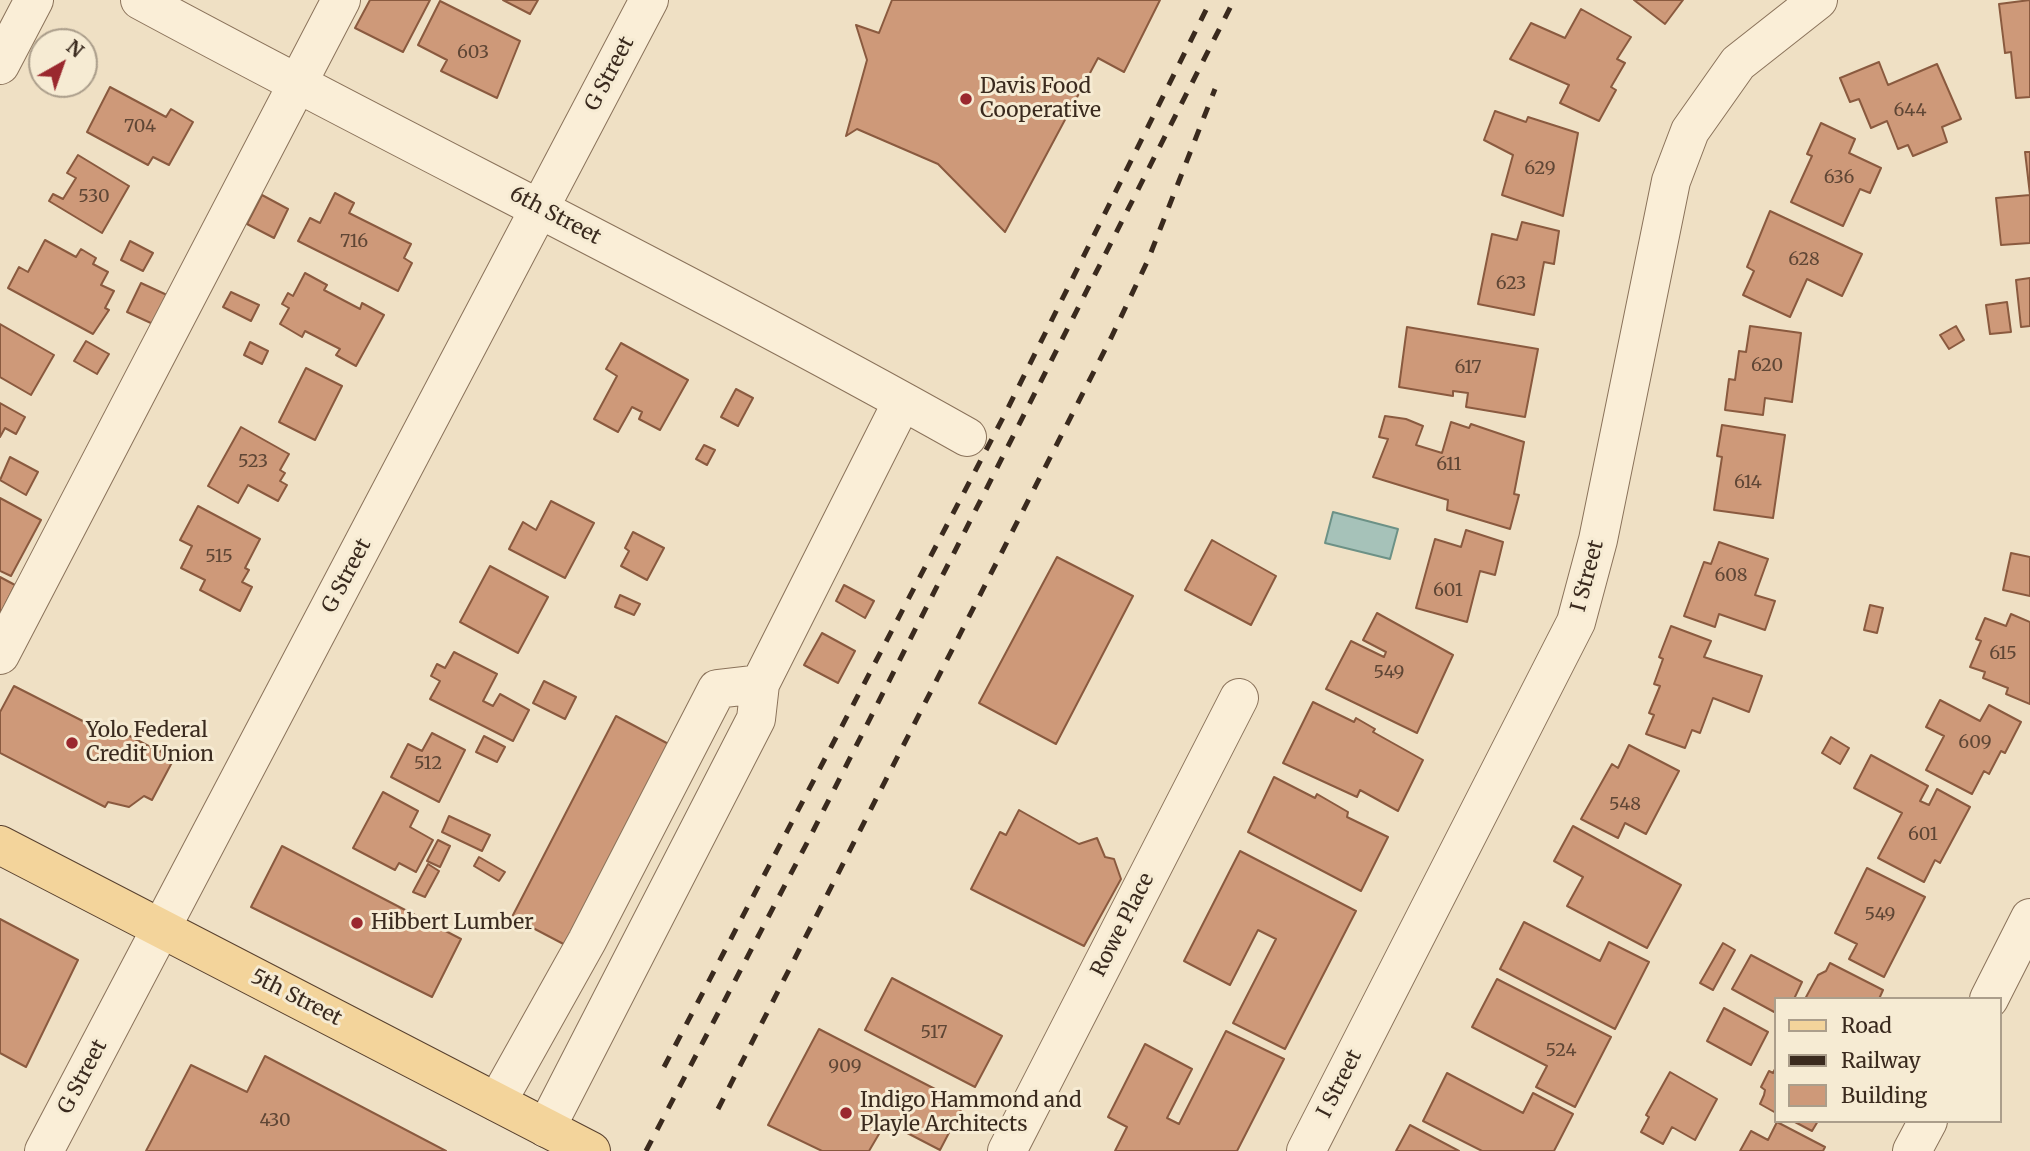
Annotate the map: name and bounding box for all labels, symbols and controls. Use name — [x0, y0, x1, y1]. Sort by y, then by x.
north arrow — [28, 28, 98, 98]
street label: G Street — [580, 33, 640, 115]
text: N — [62, 34, 89, 62]
house number: 603 — [457, 42, 489, 64]
place label: Davis Food Cooperative — [980, 74, 1101, 124]
marker: Davis Food Cooperative — [958, 91, 974, 107]
house number: 644 — [1893, 100, 1927, 122]
house number: 704 — [124, 116, 156, 138]
house number: 629 — [1524, 158, 1556, 180]
house number: 636 — [1824, 167, 1854, 189]
street label: 6th Street — [505, 182, 605, 250]
house number: 530 — [78, 186, 110, 208]
house number: 716 — [340, 231, 368, 253]
house number: 628 — [1788, 249, 1820, 271]
house number: 623 — [1496, 273, 1526, 295]
house number: 620 — [1751, 355, 1783, 377]
house number: 617 — [1454, 357, 1482, 379]
house number: 523 — [238, 451, 268, 473]
house number: 611 — [1436, 454, 1462, 476]
house number: 614 — [1734, 472, 1762, 494]
street label: G Street — [317, 535, 377, 617]
street label: I Street — [1566, 538, 1610, 614]
house number: 515 — [205, 546, 233, 568]
house number: 608 — [1714, 565, 1748, 587]
house number: 601 — [1433, 580, 1463, 602]
house number: 615 — [1989, 643, 2017, 665]
house number: 549 — [1373, 662, 1405, 684]
place label: Yolo Federal Credit Union — [86, 718, 214, 768]
house number: 609 — [1958, 732, 1992, 754]
marker: Yolo Federal Credit Union — [64, 735, 80, 751]
house number: 512 — [414, 753, 442, 775]
house number: 548 — [1609, 794, 1641, 816]
house number: 601 — [1908, 824, 1938, 846]
street label: Rowe Place — [1086, 869, 1160, 981]
house number: 549 — [1864, 904, 1896, 926]
place label: Hibbert Lumber — [371, 910, 534, 936]
marker: Hibbert Lumber — [349, 915, 365, 931]
street label: 5th Street — [246, 964, 346, 1032]
legend — [1774, 997, 2002, 1123]
text: Road — [1841, 1012, 1892, 1039]
house number: 517 — [921, 1022, 947, 1044]
street label: G Street — [53, 1036, 113, 1118]
house number: 524 — [1546, 1040, 1576, 1062]
street label: I Street — [1312, 1046, 1368, 1122]
text: Railway — [1841, 1047, 1921, 1074]
house number: 909 — [828, 1056, 862, 1078]
text: Building — [1841, 1082, 1927, 1109]
place label: Indigo Hammond and Playle Architects — [860, 1088, 1082, 1138]
marker: Indigo Hammond and Playle Architects — [838, 1105, 854, 1121]
house number: 430 — [259, 1110, 291, 1132]

